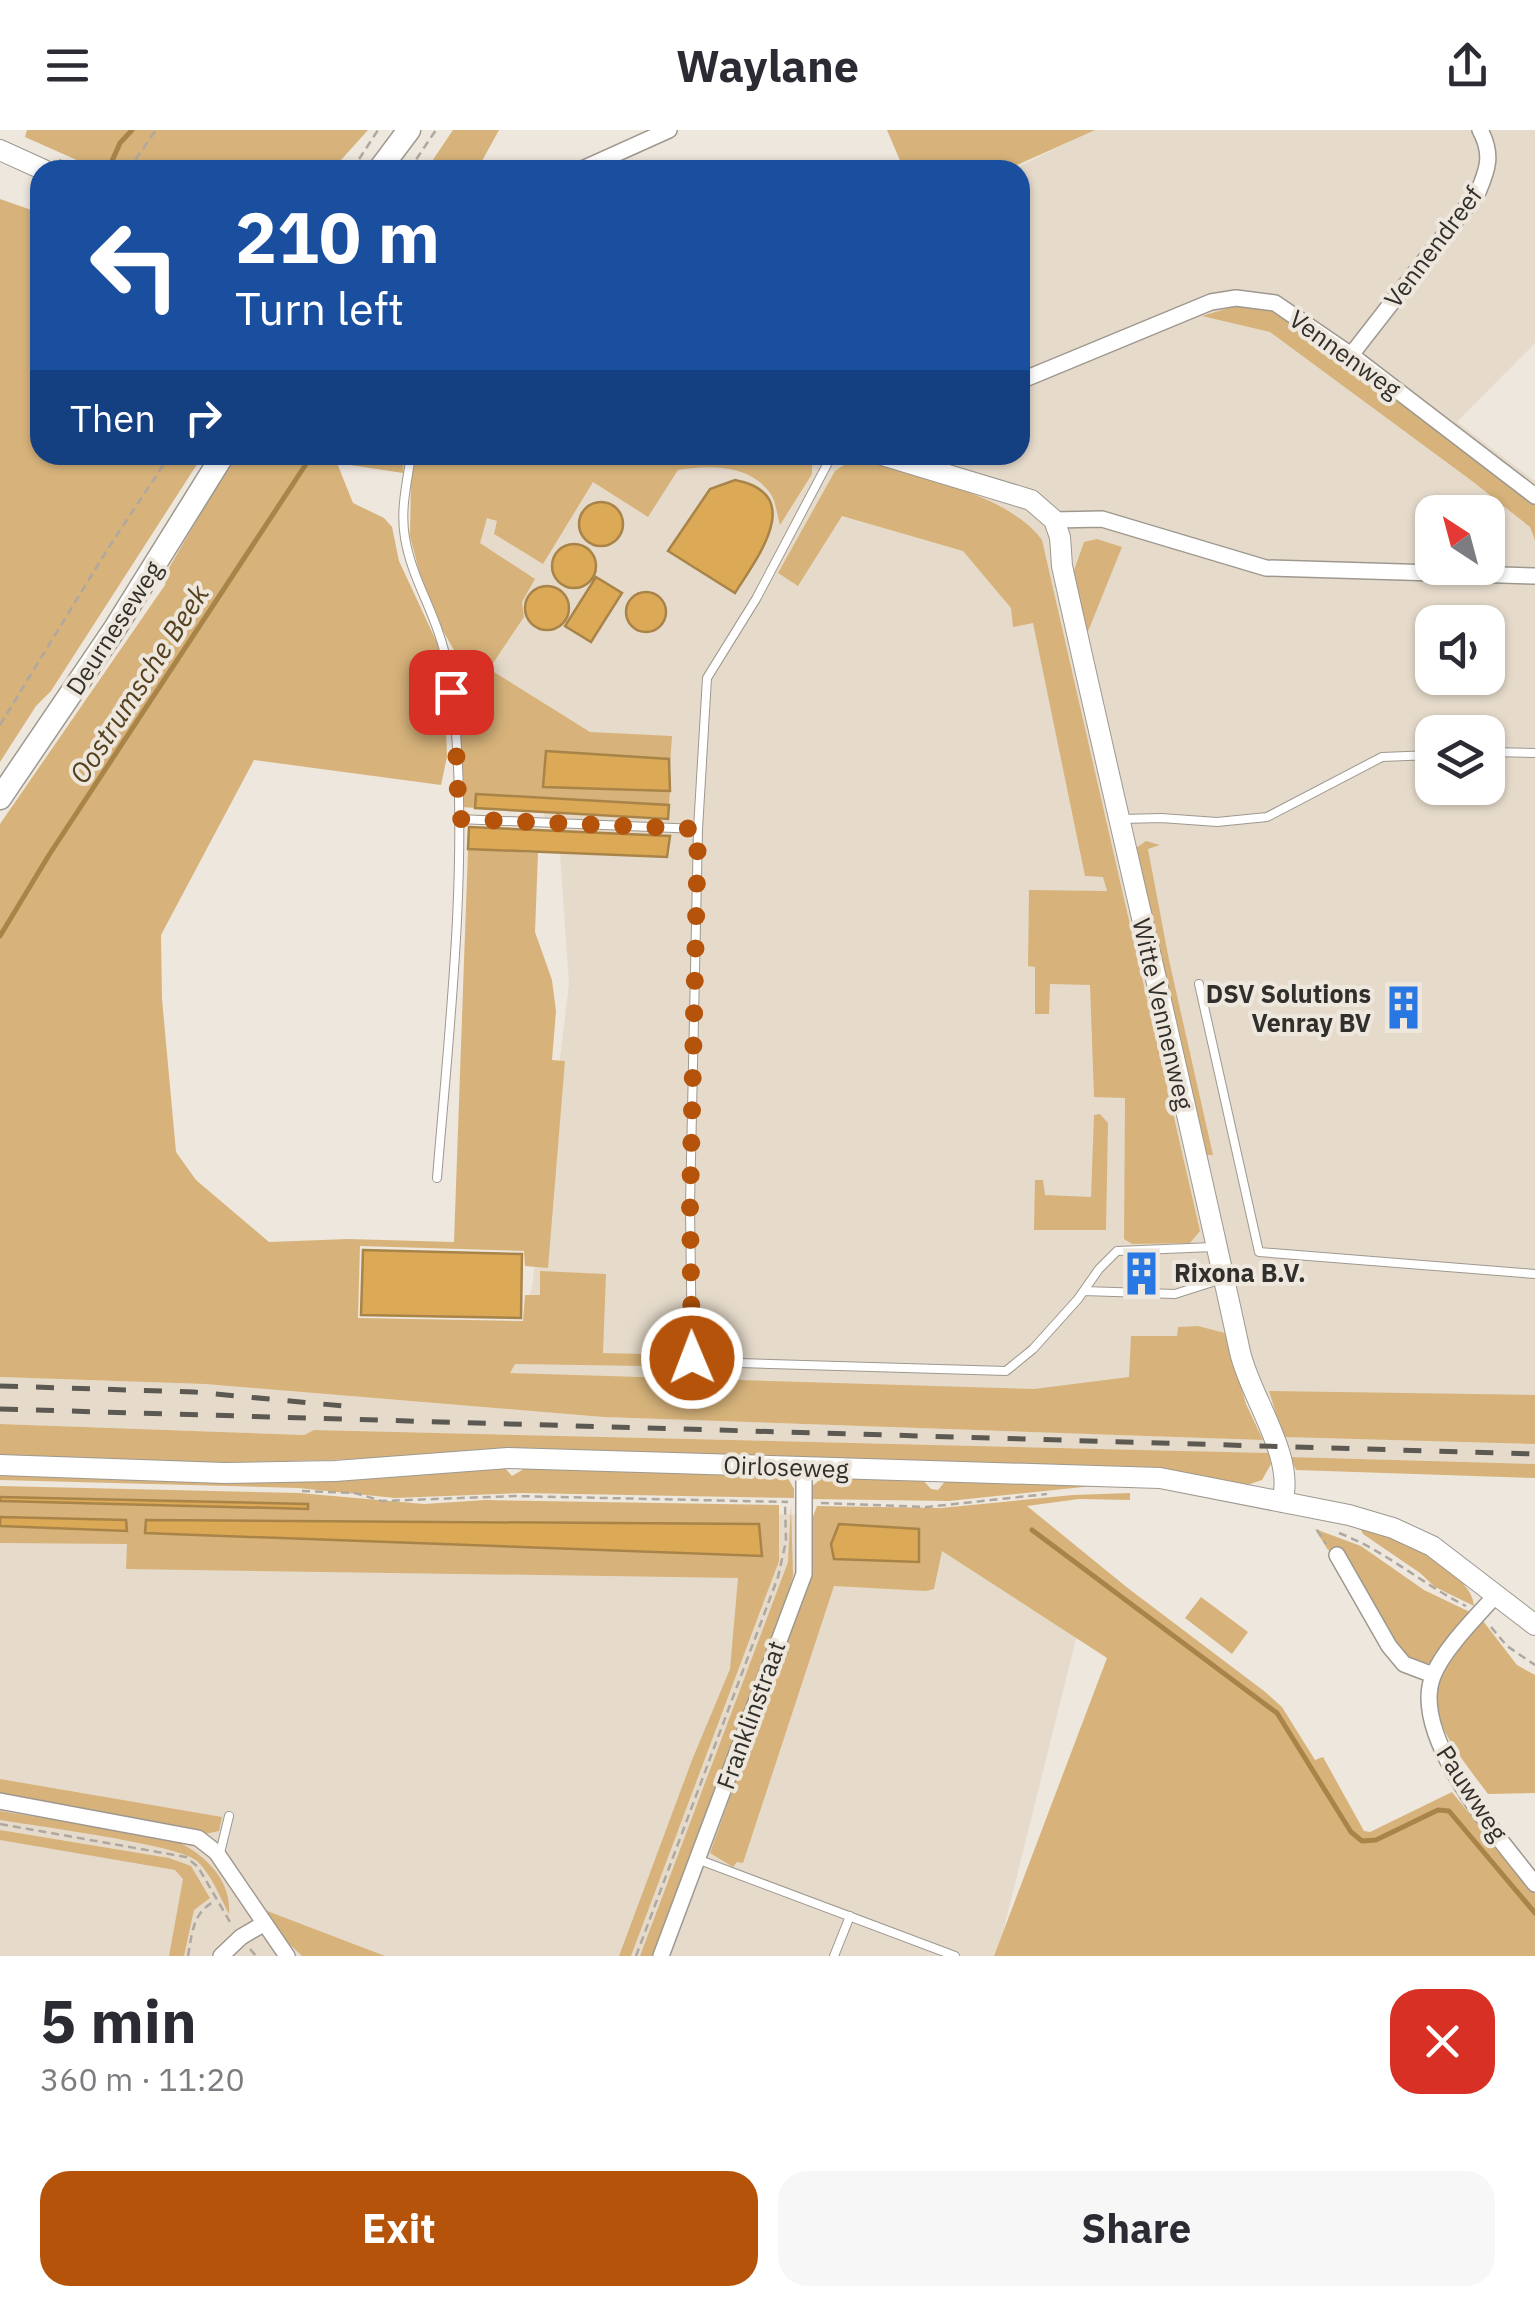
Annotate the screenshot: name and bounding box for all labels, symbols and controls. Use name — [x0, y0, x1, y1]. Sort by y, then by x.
text: Waylane — [676, 36, 859, 94]
icon: menu — [40, 38, 95, 93]
icon: share — [1440, 38, 1495, 93]
street label: Vennendreef — [1376, 179, 1489, 314]
text: 210 m — [235, 191, 440, 282]
icon: left — [70, 200, 200, 330]
text: Turn left — [235, 279, 404, 337]
street label: Vennenweg — [1283, 302, 1408, 405]
icon: right — [176, 390, 231, 445]
text: Then — [70, 393, 156, 442]
north arrow — [1415, 495, 1505, 585]
map controls — [1415, 495, 1505, 805]
street label: Deurneseweg — [58, 554, 169, 701]
water label: Oostrumsche Beek — [60, 577, 217, 790]
button: sound — [1415, 605, 1505, 695]
pin — [409, 650, 494, 735]
icon: arrive — [424, 665, 479, 720]
button: layers — [1415, 715, 1505, 805]
street label: Witte Vennenweg — [1125, 915, 1202, 1113]
place label: DSV Solutions Venray BV — [1206, 977, 1371, 1039]
building icon: DSV Solutions Venray BV — [1380, 984, 1428, 1032]
building icon: Rixona B.V. — [1117, 1249, 1165, 1297]
place label: Rixona B.V. — [1174, 1256, 1306, 1289]
position arrow — [640, 1306, 744, 1410]
street label: Oirloseweg — [723, 1448, 849, 1485]
street label: Franklinstraat — [708, 1636, 793, 1794]
street label: Pauwweg — [1429, 1739, 1516, 1847]
text: 5 min — [40, 1981, 197, 2060]
button: close — [1390, 1989, 1495, 2094]
text: 360 m · 11:20 — [40, 2058, 245, 2100]
button: Exit — [40, 2171, 758, 2286]
button: Share — [778, 2171, 1495, 2286]

